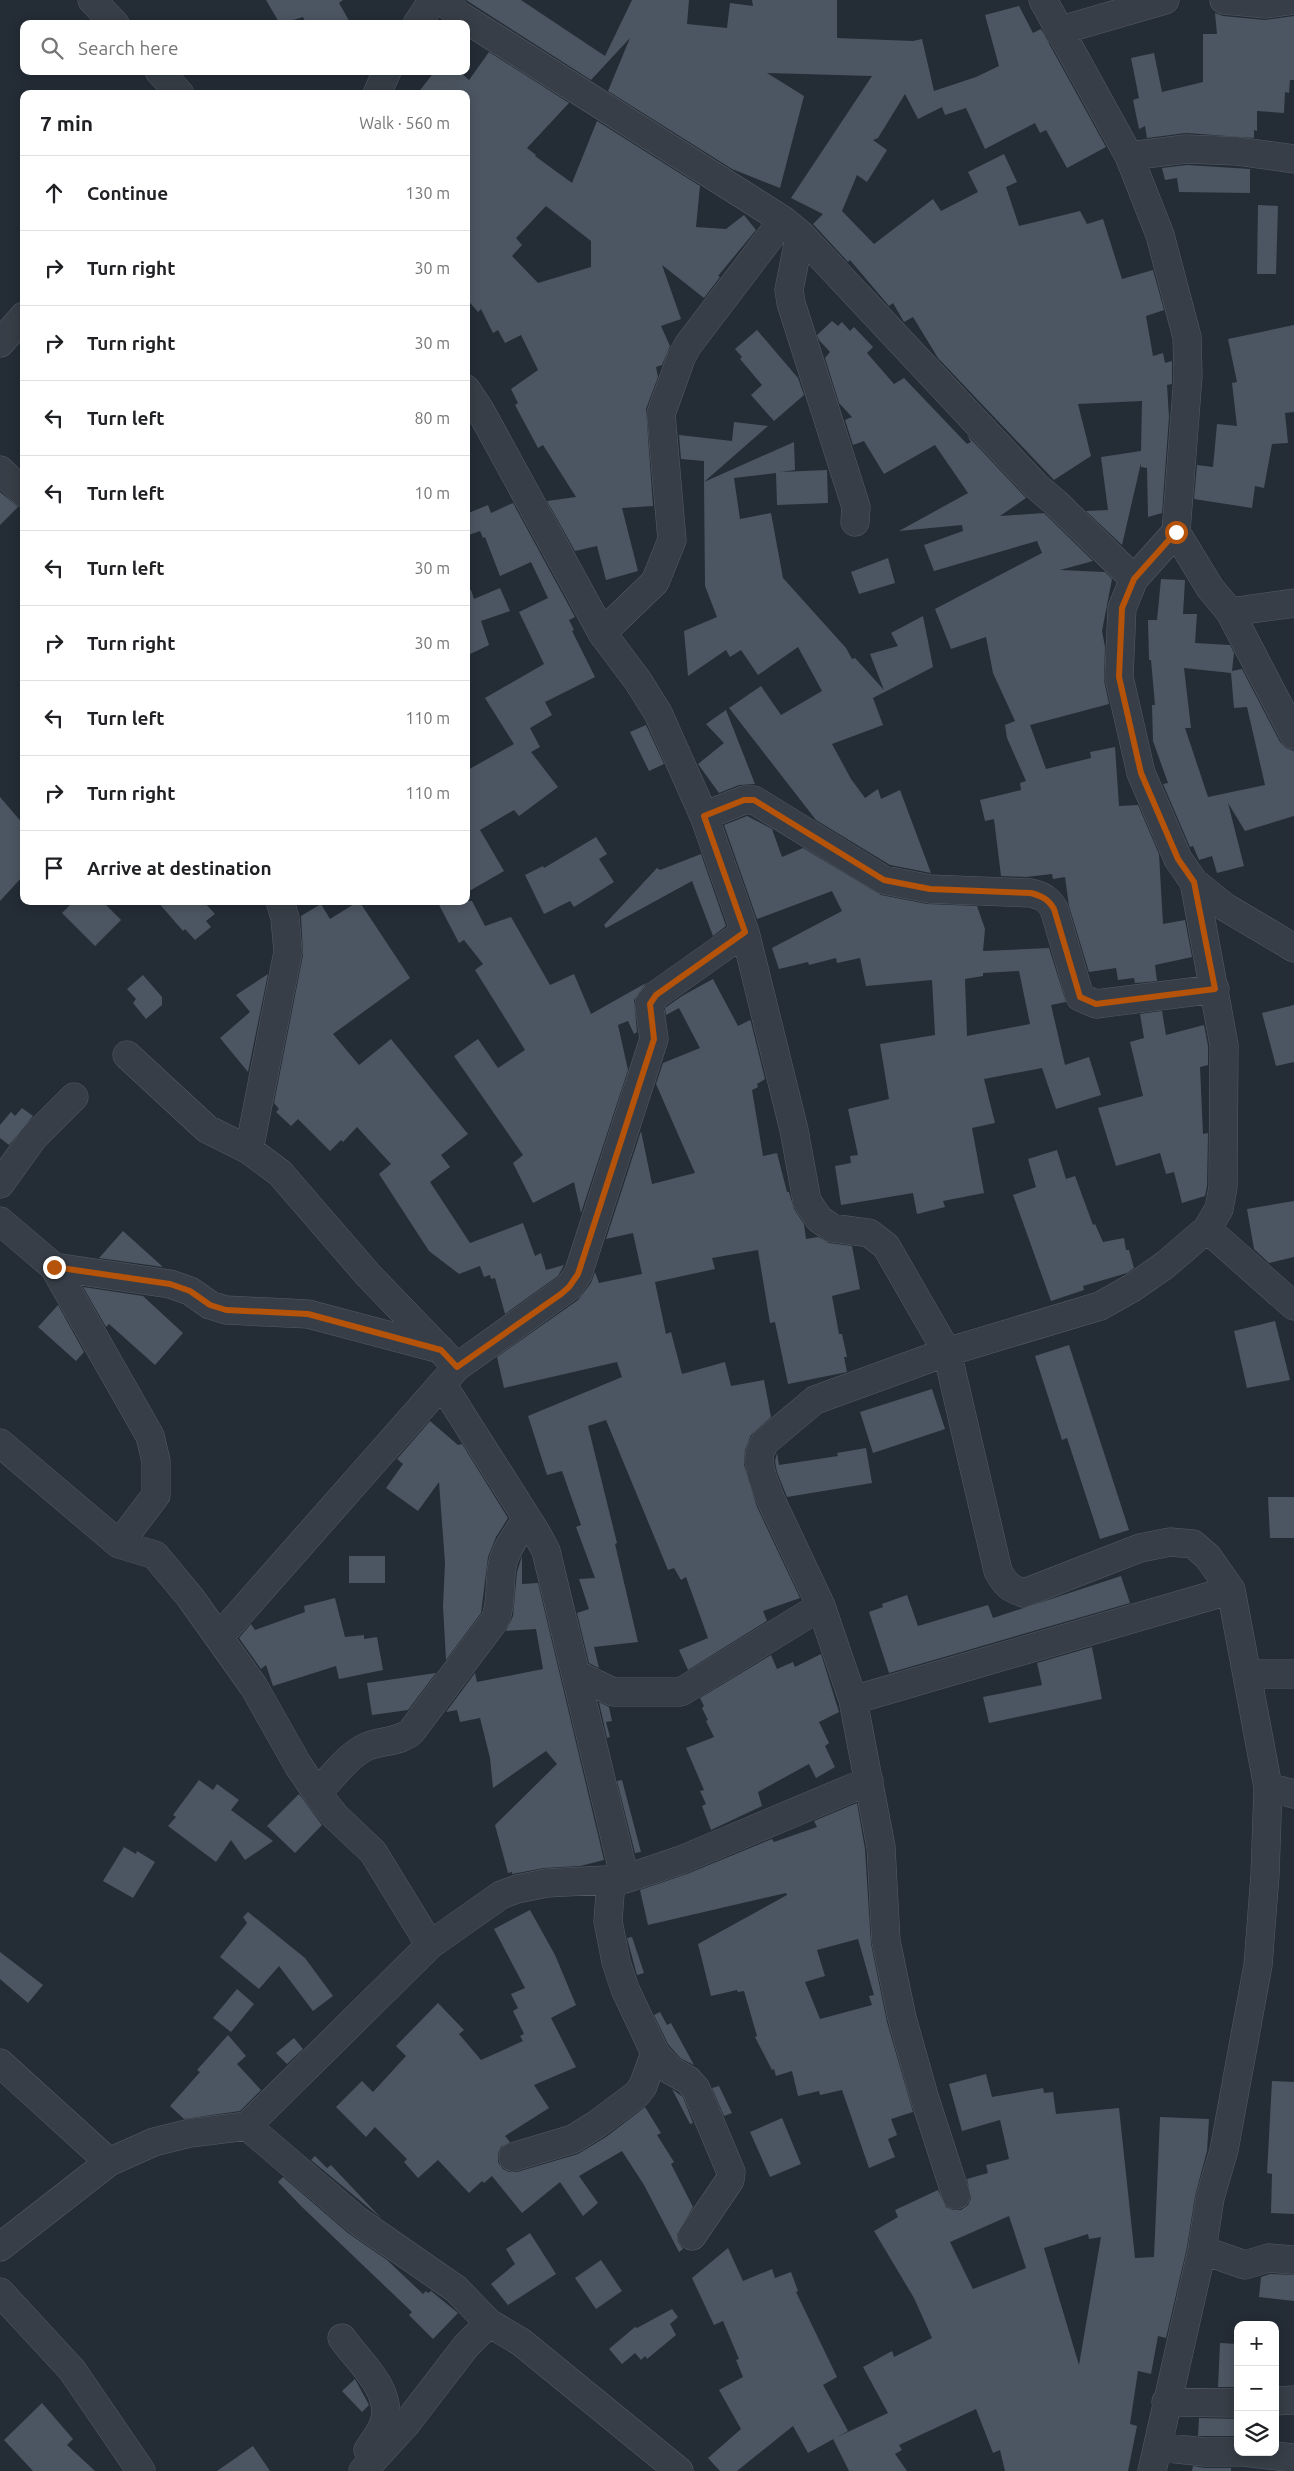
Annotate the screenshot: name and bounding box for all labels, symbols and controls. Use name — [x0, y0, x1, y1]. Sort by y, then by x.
search box — [20, 20, 470, 75]
icon: search — [38, 34, 66, 62]
text: Search here — [78, 37, 178, 59]
text: 7 min — [40, 111, 93, 135]
text: Walk · 560 m — [359, 114, 450, 132]
icon: ahead — [40, 179, 68, 207]
text: Continue — [87, 182, 168, 204]
text: 130 m — [405, 184, 450, 202]
icon: right — [40, 254, 68, 282]
text: Turn right — [87, 257, 175, 279]
text: 30 m — [414, 259, 450, 277]
icon: right — [40, 329, 68, 357]
text: Turn right — [87, 332, 175, 354]
text: 30 m — [414, 334, 450, 352]
icon: left — [40, 404, 68, 432]
text: Turn left — [87, 407, 165, 429]
text: 80 m — [414, 409, 450, 427]
icon: left — [40, 479, 68, 507]
text: Turn left — [87, 482, 165, 504]
text: 10 m — [414, 484, 450, 502]
route start — [1165, 521, 1188, 544]
icon: left — [40, 554, 68, 582]
text: Turn left — [87, 557, 165, 579]
text: 30 m — [414, 559, 450, 577]
icon: right — [40, 629, 68, 657]
text: Turn right — [87, 632, 175, 654]
text: 30 m — [414, 634, 450, 652]
icon: left — [40, 704, 68, 732]
text: Turn left — [87, 707, 165, 729]
text: 110 m — [405, 709, 450, 727]
icon: right — [40, 779, 68, 807]
text: Turn right — [87, 782, 175, 804]
text: 110 m — [405, 784, 450, 802]
icon: arrive — [40, 854, 68, 882]
text: Arrive at destination — [87, 857, 272, 879]
route end — [43, 1256, 66, 1279]
map controls — [1234, 2321, 1279, 2456]
button: + — [1234, 2321, 1279, 2366]
button: − — [1234, 2366, 1279, 2411]
button: layers — [1234, 2411, 1279, 2456]

